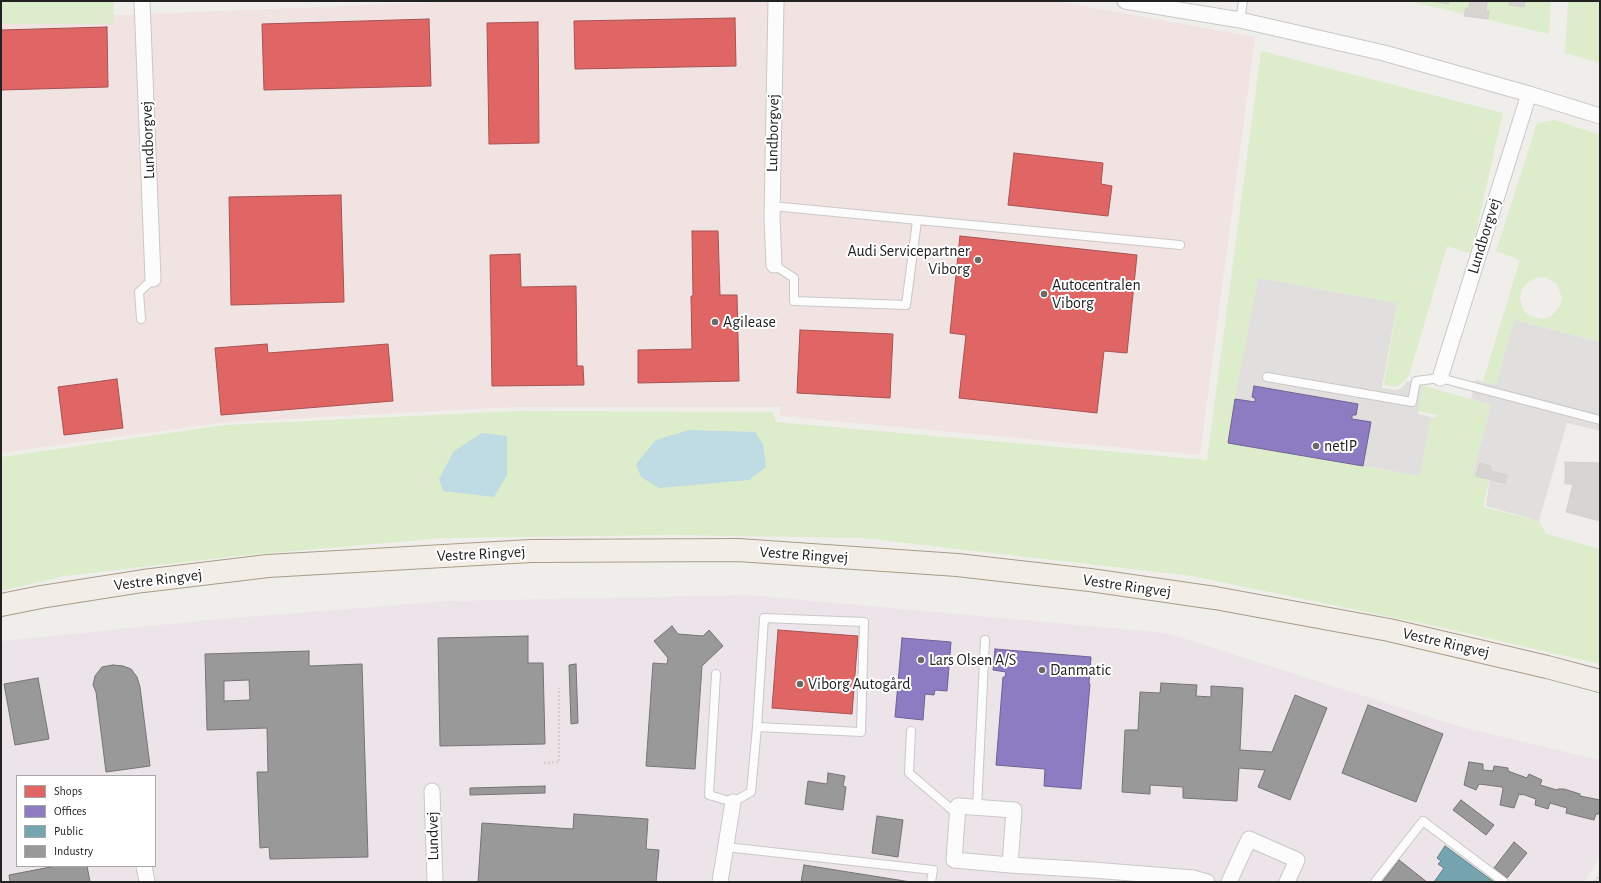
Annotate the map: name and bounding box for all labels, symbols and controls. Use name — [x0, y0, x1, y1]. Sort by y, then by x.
street label: Lundborgvej — [763, 94, 783, 172]
street label: Lundborgvej — [137, 101, 159, 179]
street label: Lundborgvej — [1463, 196, 1505, 276]
place label: Audi Servicepartner Viborg — [848, 241, 970, 279]
marker: Audi Servicepartner Viborg — [973, 255, 983, 265]
place label: Autocentralen Viborg — [1052, 275, 1141, 313]
marker: Autocentralen Viborg — [1039, 289, 1049, 299]
place label: Agilease — [723, 312, 776, 332]
marker: Agilease — [710, 317, 720, 327]
place label: netIP — [1324, 436, 1357, 456]
marker: netIP — [1311, 441, 1321, 451]
street label: Vestre Ringvej — [436, 542, 526, 566]
street label: Vestre Ringvej — [759, 542, 849, 568]
street label: Vestre Ringvej — [113, 565, 203, 595]
street label: Vestre Ringvej — [1082, 570, 1172, 602]
street label: Vestre Ringvej — [1401, 624, 1491, 662]
place label: Lars Olsen A/S — [929, 650, 1016, 670]
marker: Lars Olsen A/S — [916, 655, 926, 665]
place label: Danmatic — [1050, 660, 1111, 680]
marker: Danmatic — [1037, 665, 1047, 675]
place label: Viborg Autogård — [808, 674, 910, 694]
marker: Viborg Autogård — [795, 679, 805, 689]
legend — [16, 775, 156, 867]
text: Shops — [54, 785, 82, 797]
text: Offices — [54, 805, 87, 817]
street label: Lundvej — [423, 811, 443, 861]
text: Public — [54, 825, 83, 837]
text: Industry — [54, 845, 93, 857]

